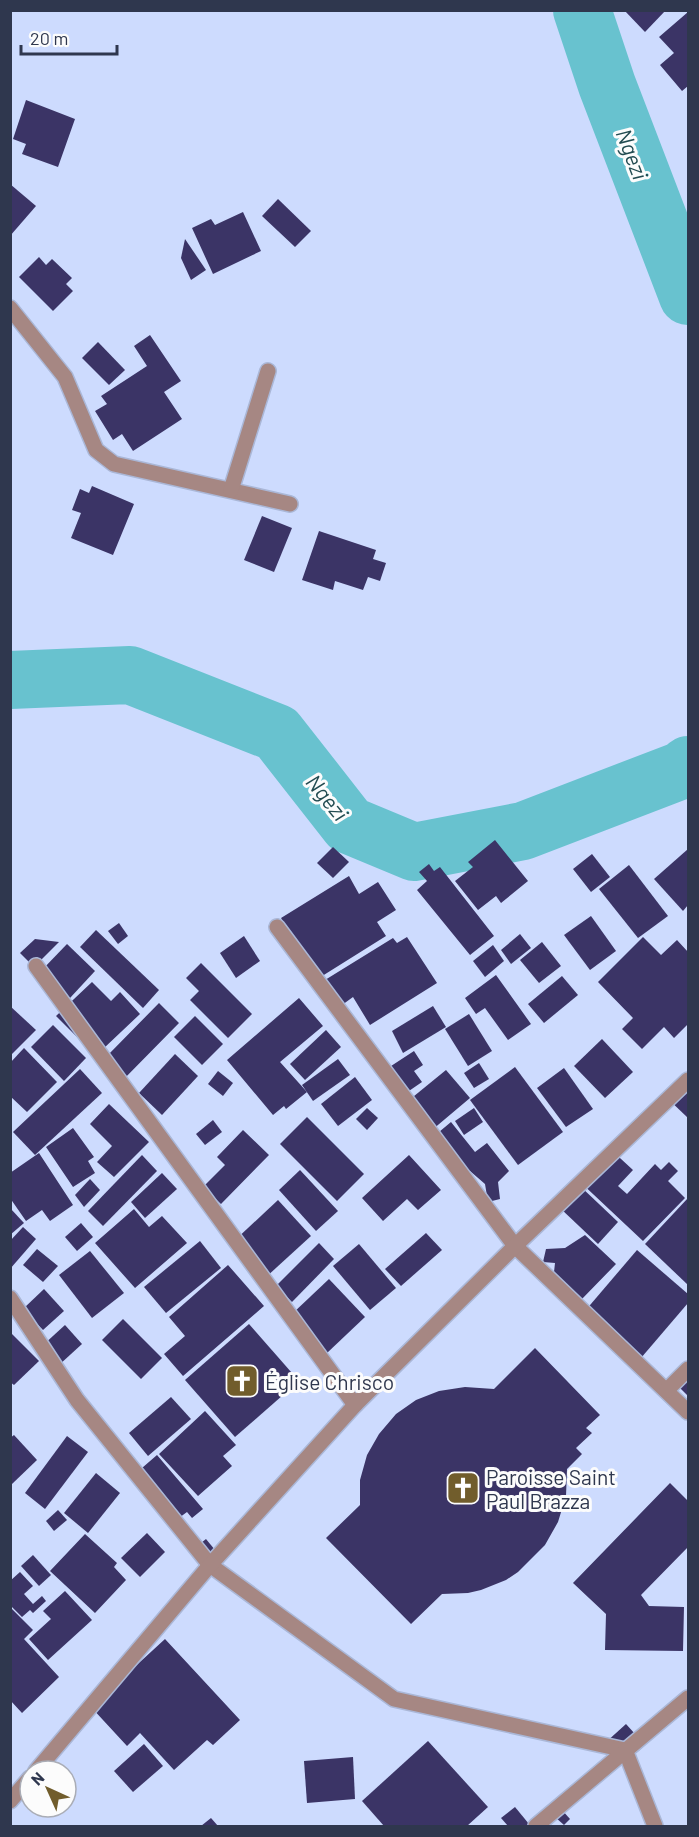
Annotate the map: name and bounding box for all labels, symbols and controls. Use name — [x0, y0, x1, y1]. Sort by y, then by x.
scale bar — [21, 18, 117, 56]
text: 20 m — [30, 27, 68, 49]
water label: Ngezi — [612, 125, 655, 184]
water label: Ngezi — [301, 769, 355, 826]
church icon: Église Chrisco — [224, 1363, 260, 1399]
place label: Église Chrisco — [265, 1369, 394, 1394]
place label: Paroisse Saint Paul Brazza — [486, 1464, 616, 1513]
church icon: Paroisse Saint Paul Brazza — [445, 1470, 481, 1506]
north arrow — [18, 1759, 78, 1819]
text: N — [27, 1768, 48, 1789]

